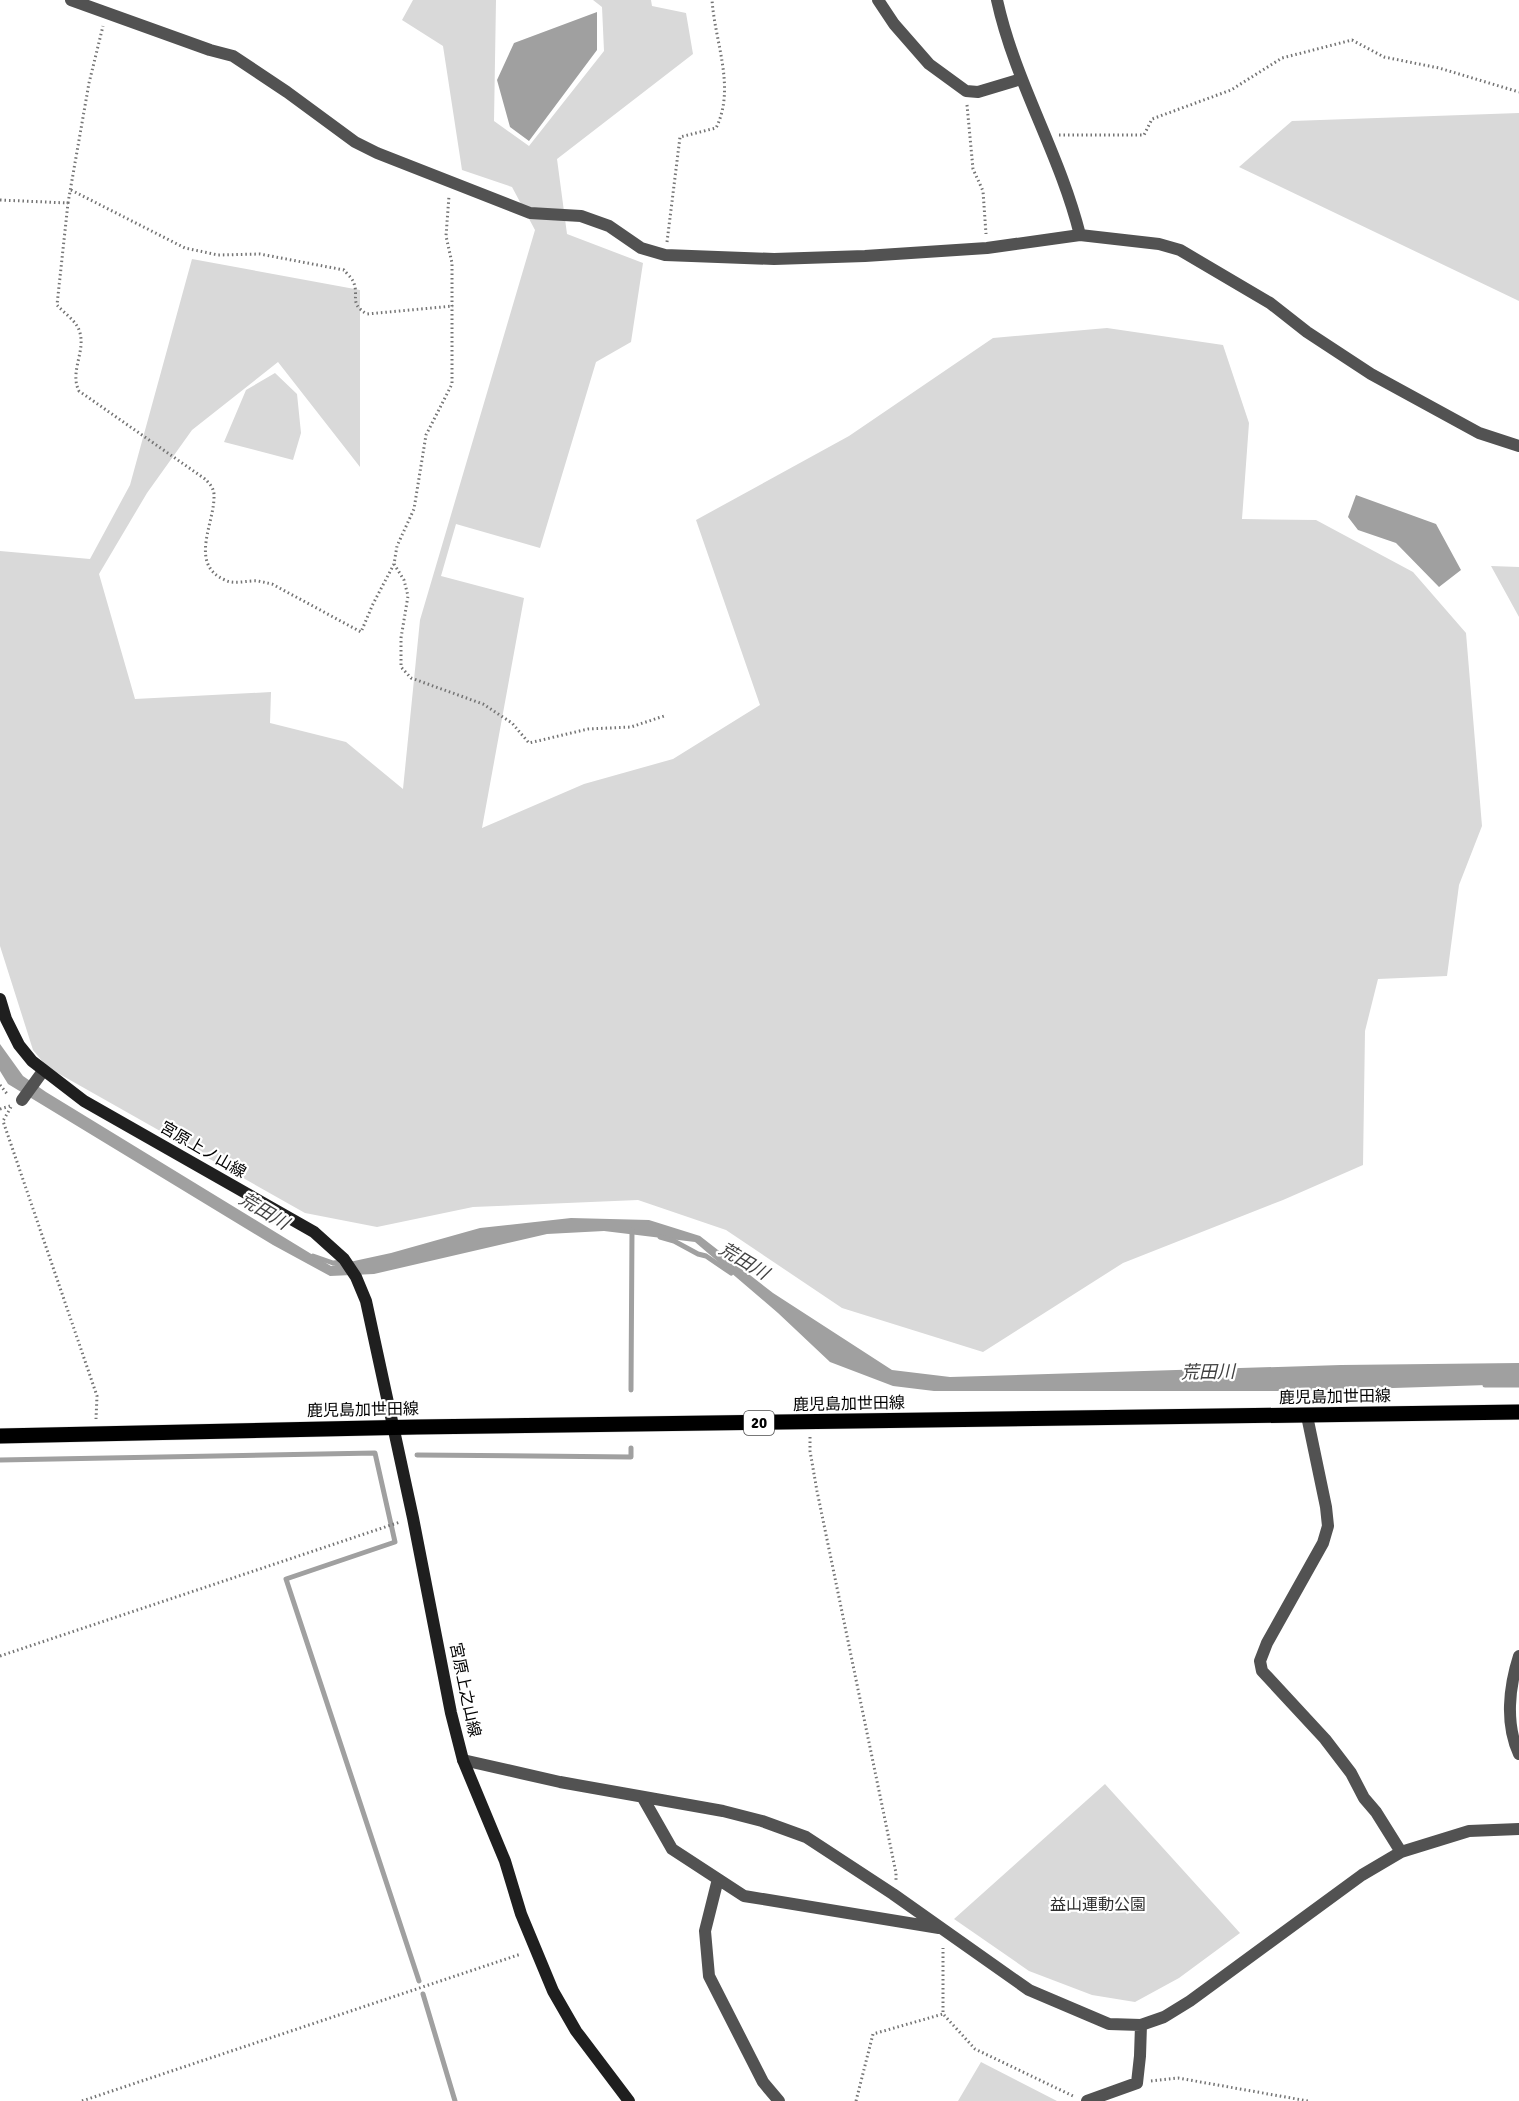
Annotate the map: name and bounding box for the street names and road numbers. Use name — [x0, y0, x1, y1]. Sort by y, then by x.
street label: 宮原上ノ山線 — [156, 1117, 250, 1183]
street label: 鹿児島加世田線 — [1279, 1386, 1391, 1408]
street label: 鹿児島加世田線 — [793, 1393, 905, 1415]
street label: 鹿児島加世田線 — [307, 1399, 419, 1421]
road number: 20 — [744, 1411, 774, 1435]
street label: 宮原上之山線 — [445, 1641, 485, 1739]

